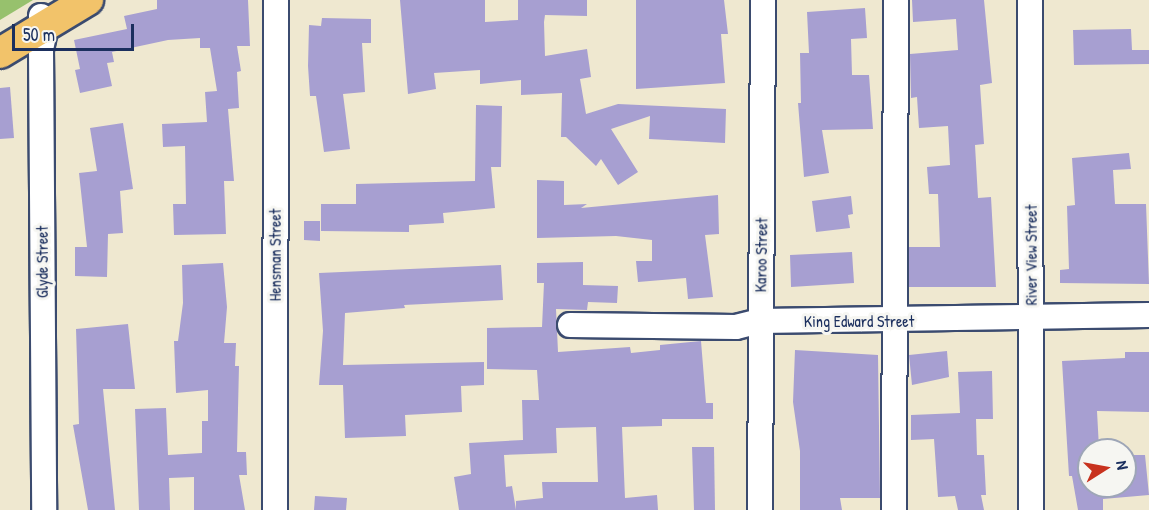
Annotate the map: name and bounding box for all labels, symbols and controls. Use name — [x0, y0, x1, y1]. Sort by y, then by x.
scale bar — [15, 12, 136, 50]
text: 50 m — [23, 22, 55, 47]
street label: River View Street — [1021, 205, 1041, 305]
street label: Hensman Street — [265, 209, 285, 301]
street label: Karoo Street — [751, 218, 771, 292]
street label: Glyde Street — [32, 226, 52, 298]
street label: King Edward Street — [804, 311, 914, 331]
north arrow — [1077, 438, 1137, 498]
text: N — [1111, 459, 1134, 471]

